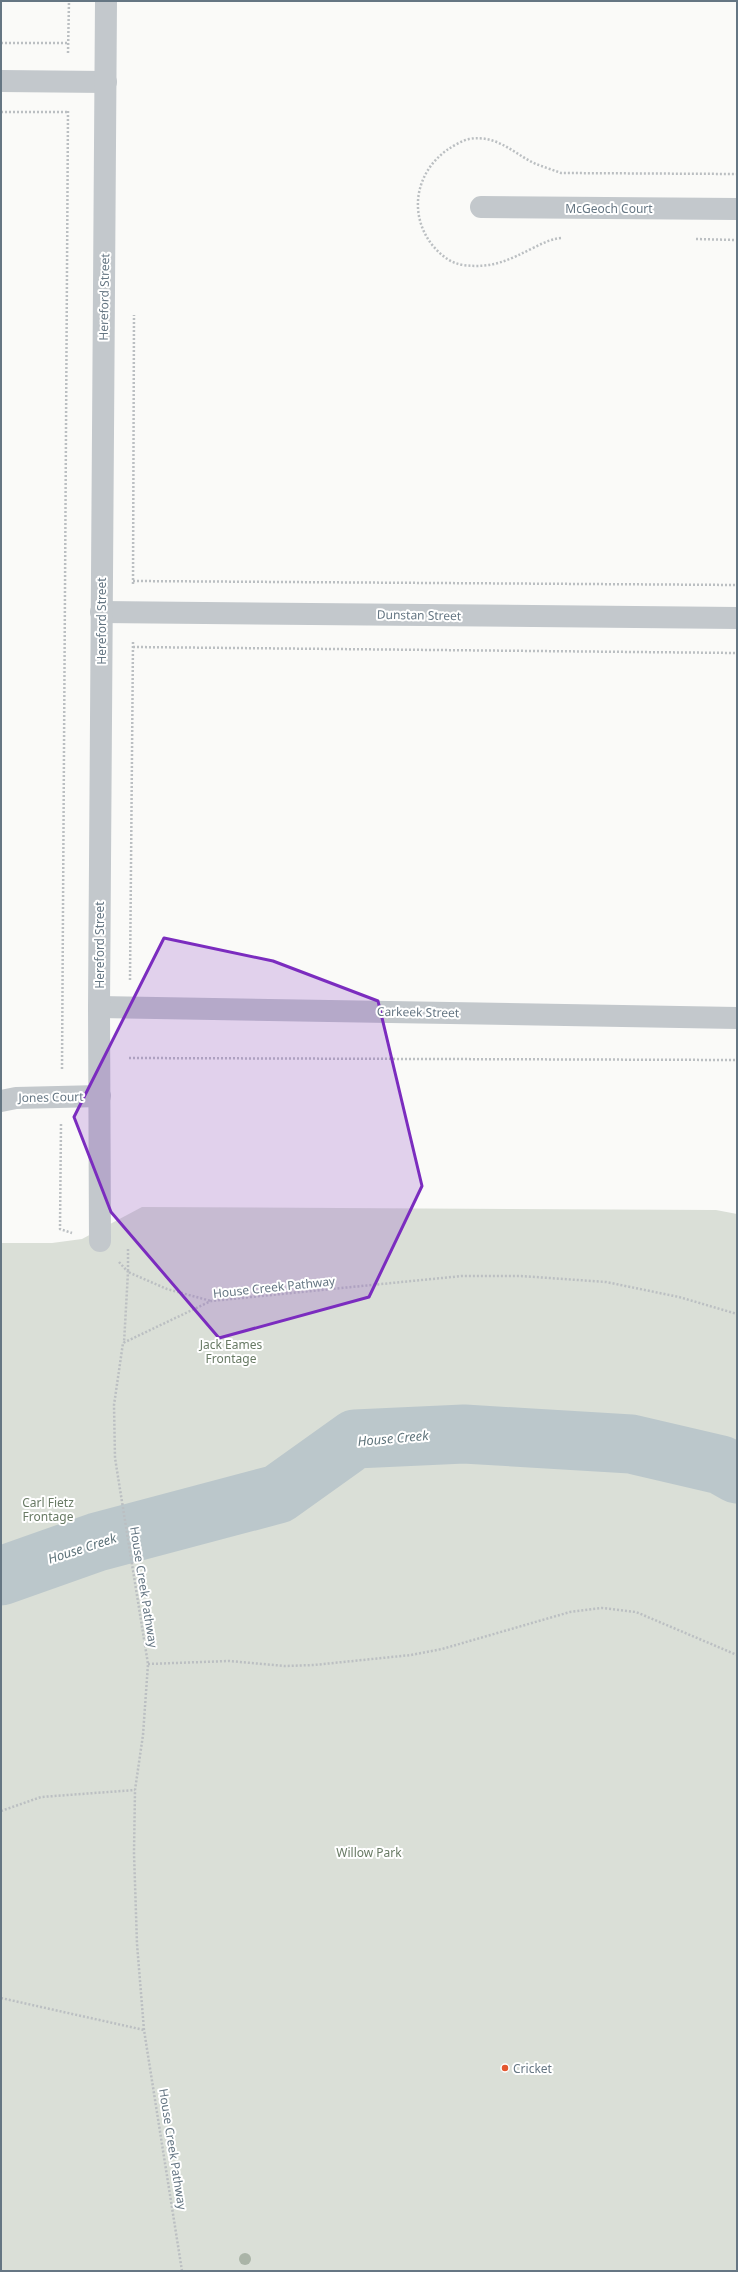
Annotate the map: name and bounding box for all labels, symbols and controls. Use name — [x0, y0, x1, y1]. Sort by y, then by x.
street label: McGeoch Court — [565, 200, 653, 217]
street label: Hereford Street — [95, 253, 113, 341]
street label: Hereford Street — [93, 577, 110, 665]
street label: Dunstan Street — [377, 606, 462, 624]
street label: Hereford Street — [91, 901, 108, 989]
street label: Carkeek Street — [377, 1003, 460, 1021]
street label: Jones Court — [17, 1088, 84, 1106]
street label: House Creek Pathway — [212, 1272, 337, 1302]
park label: Jack Eames Frontage — [199, 1336, 262, 1367]
water label: House Creek — [357, 1426, 430, 1450]
park label: Carl Fietz Frontage — [22, 1494, 74, 1525]
street label: House Creek Pathway — [126, 1525, 162, 1650]
water label: House Creek — [45, 1528, 119, 1568]
park label: Willow Park — [336, 1844, 402, 1861]
place label: Cricket — [513, 2060, 553, 2077]
marker: Cricket — [500, 2063, 510, 2073]
street label: House Creek Pathway — [155, 2087, 191, 2212]

